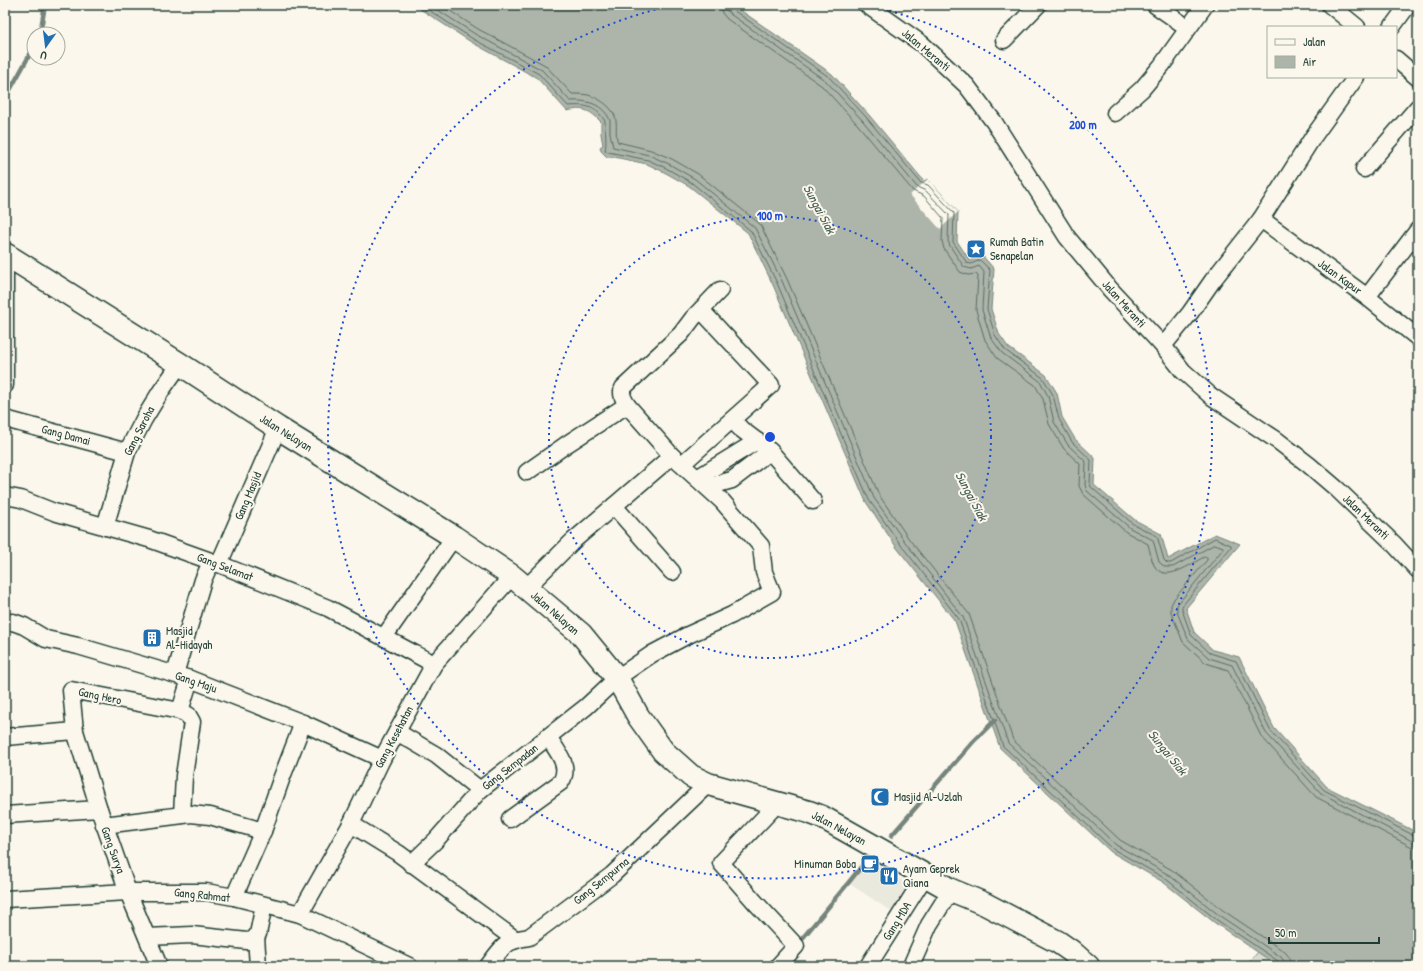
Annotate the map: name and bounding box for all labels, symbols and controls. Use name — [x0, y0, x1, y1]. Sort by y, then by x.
street label: Jalan Meranti — [898, 24, 954, 75]
north arrow — [26, 26, 66, 66]
legend — [1267, 26, 1397, 78]
text: Jalan — [1303, 33, 1325, 50]
text: U — [39, 48, 48, 63]
text: Air — [1303, 53, 1317, 70]
text: 200 m — [1069, 116, 1097, 133]
water label: Sungai Siak — [799, 181, 841, 239]
text: 100 m — [757, 207, 783, 224]
place label: Rumah Batin Senapelan — [990, 233, 1044, 264]
place icon: Rumah Batin Senapelan — [965, 238, 987, 260]
street label: Jalan Kapur — [1315, 255, 1366, 299]
street label: Jalan Meranti — [1098, 276, 1150, 331]
street label: Gang Saroha — [119, 403, 158, 458]
street label: Jalan Nelayan — [257, 410, 316, 456]
street label: Gang Damai — [40, 420, 92, 449]
centre of rings — [763, 430, 777, 444]
water label: Sungai Siak — [951, 468, 993, 526]
street label: Gang Masjid — [230, 469, 265, 522]
street label: Jalan Meranti — [1339, 490, 1393, 543]
street label: Gang Selamat — [195, 548, 257, 585]
street label: Jalan Nelayan — [527, 587, 583, 639]
place label: Masjid Al-Hidayah — [166, 622, 212, 653]
building icon: Masjid Al-Hidayah — [141, 627, 163, 649]
street label: Gang Maju — [173, 666, 220, 697]
street label: Gang Hero — [77, 683, 123, 708]
street label: Gang Kesehatan — [370, 703, 417, 771]
water label: Sungai Siak — [1143, 726, 1193, 780]
street label: Gang Sempadan — [478, 739, 541, 794]
mosque icon: Masjid Al-Uzlah — [869, 786, 891, 808]
place label: Masjid Al-Uzlah — [894, 788, 962, 805]
street label: Jalan Nelayan — [809, 806, 869, 849]
street label: Gang Surya — [97, 824, 130, 876]
street label: Gang Sempurna — [569, 853, 632, 908]
cafe icon: Minuman Boba — [859, 853, 881, 875]
place label: Minuman Boba — [794, 855, 856, 872]
place label: Ayam Geprek Qiana — [903, 860, 960, 891]
restaurant icon: Ayam Geprek Qiana — [878, 865, 900, 887]
street label: Gang Rahmat — [173, 883, 232, 906]
street label: Gang MDA — [878, 898, 915, 943]
scale bar — [1269, 919, 1379, 945]
text: 50 m — [1275, 924, 1296, 941]

